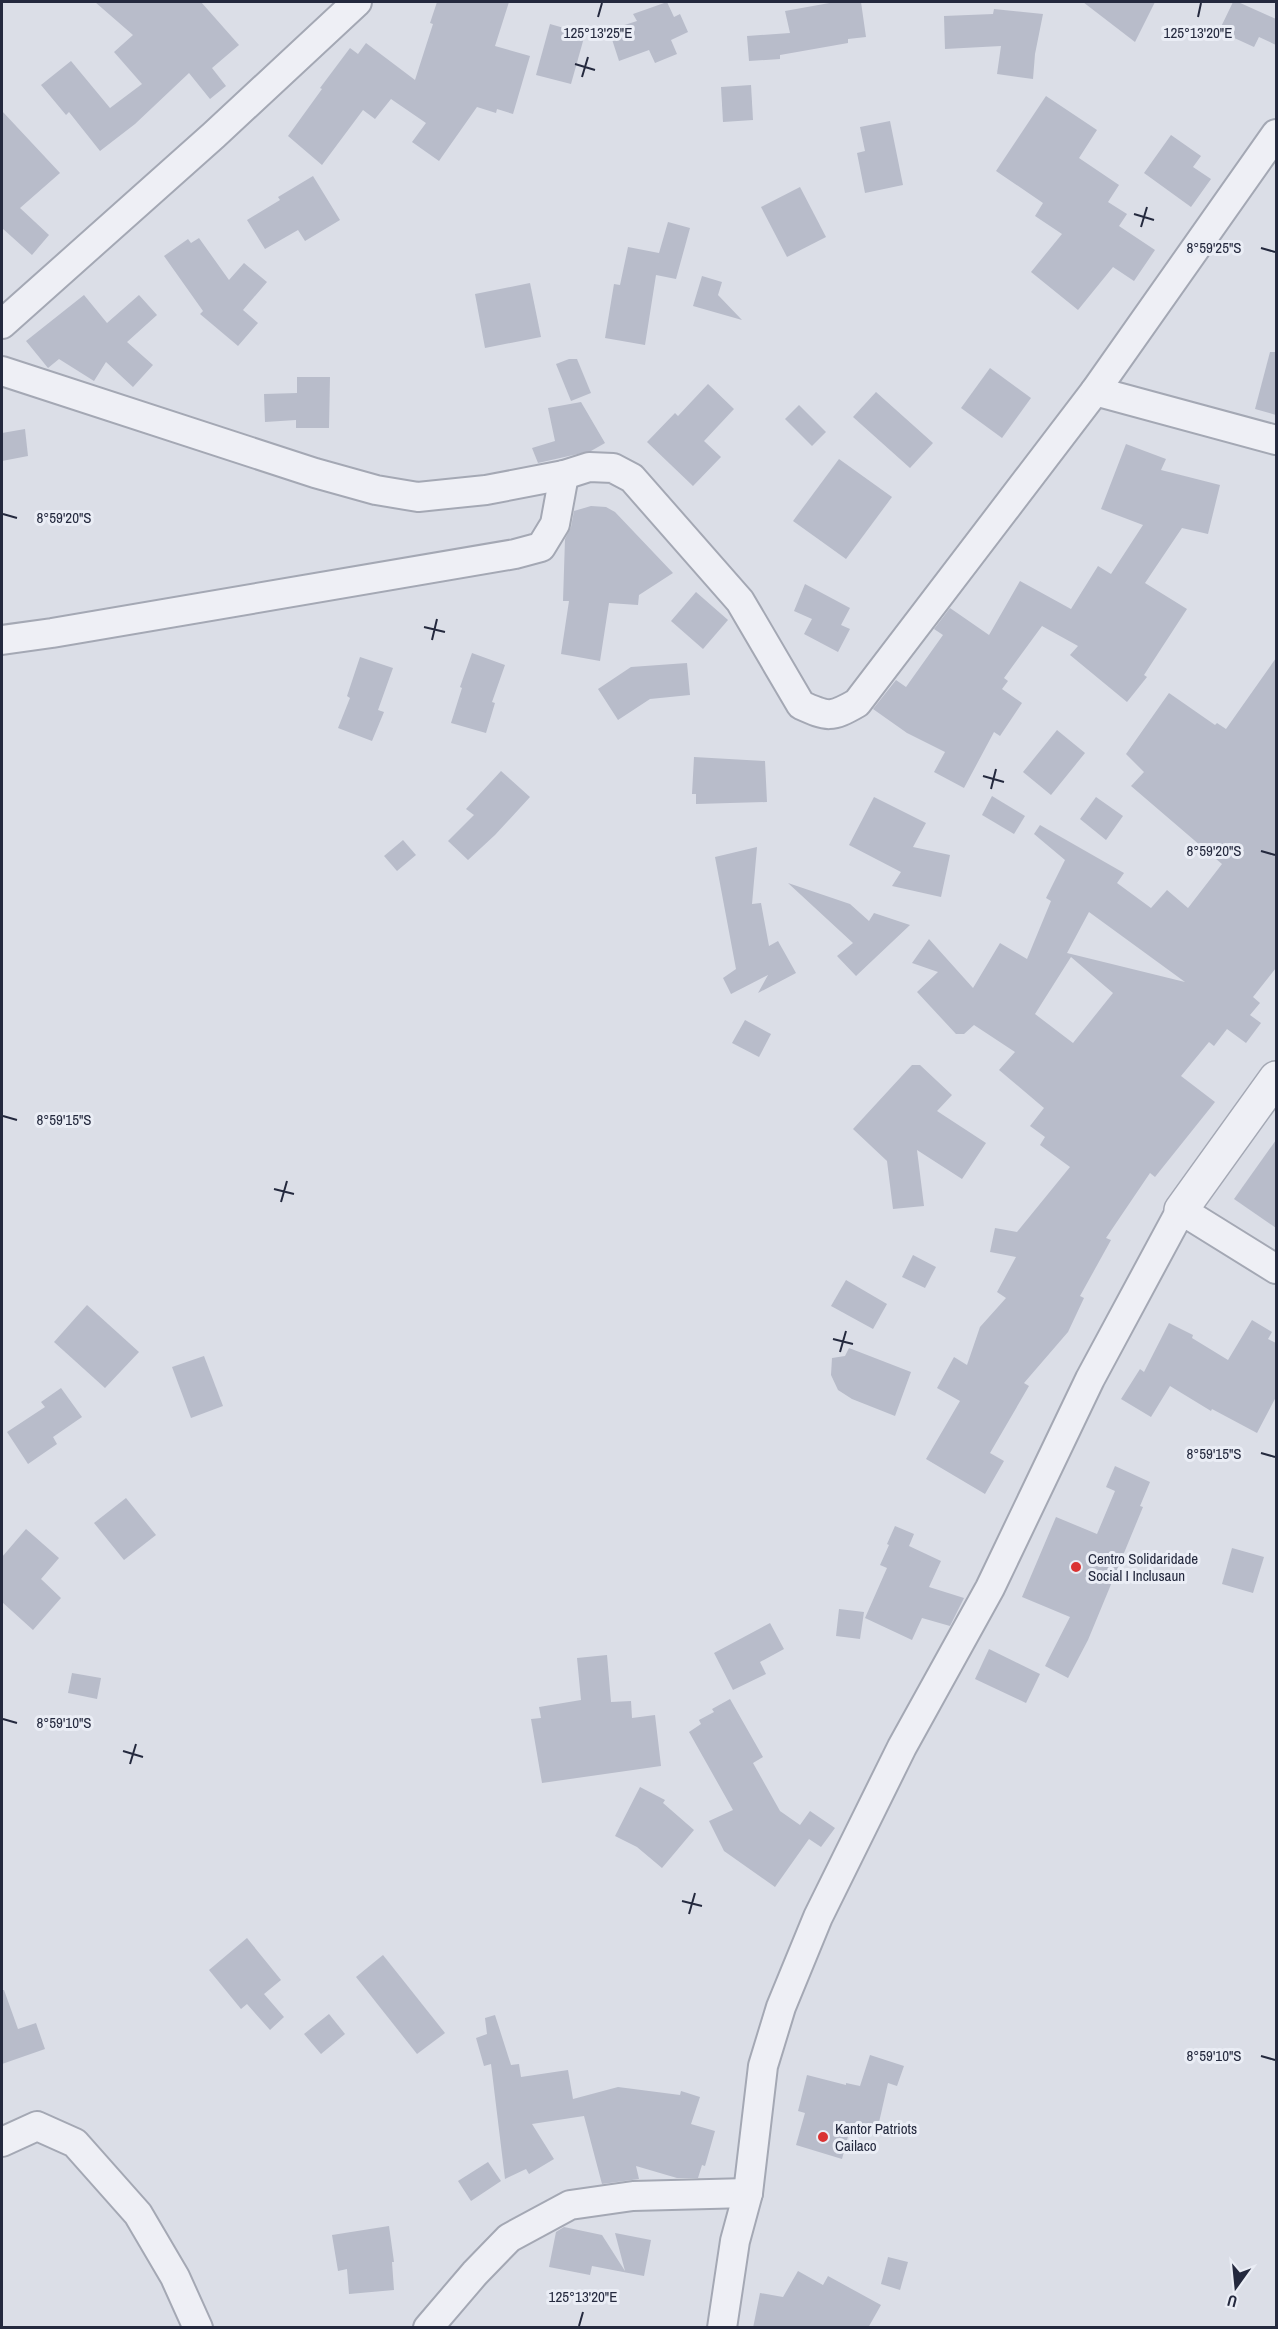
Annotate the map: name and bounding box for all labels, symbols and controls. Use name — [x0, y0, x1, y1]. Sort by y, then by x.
text: 125°13'25"E — [564, 22, 632, 43]
text: 125°13'20"E — [1164, 22, 1232, 43]
text: 8°59'25"S — [1186, 237, 1242, 258]
text: 8°59'20"S — [36, 507, 92, 528]
text: 8°59'20"S — [1186, 840, 1242, 861]
text: 8°59'15"S — [36, 1109, 92, 1130]
text: 8°59'15"S — [1186, 1443, 1242, 1464]
place label: Centro Solidaridade Social I Inclusaun — [1088, 1548, 1198, 1586]
marker: Centro Solidaridade Social I Inclusaun — [1069, 1560, 1083, 1574]
text: 8°59'10"S — [36, 1712, 92, 1733]
text: 8°59'10"S — [1186, 2045, 1242, 2066]
place label: Kantor Patriots Cailaco — [835, 2118, 917, 2156]
marker: Kantor Patriots Cailaco — [816, 2130, 830, 2144]
north arrow — [1206, 2257, 1266, 2317]
text: 125°13'20"E — [549, 2286, 617, 2307]
text: U — [1225, 2290, 1240, 2313]

